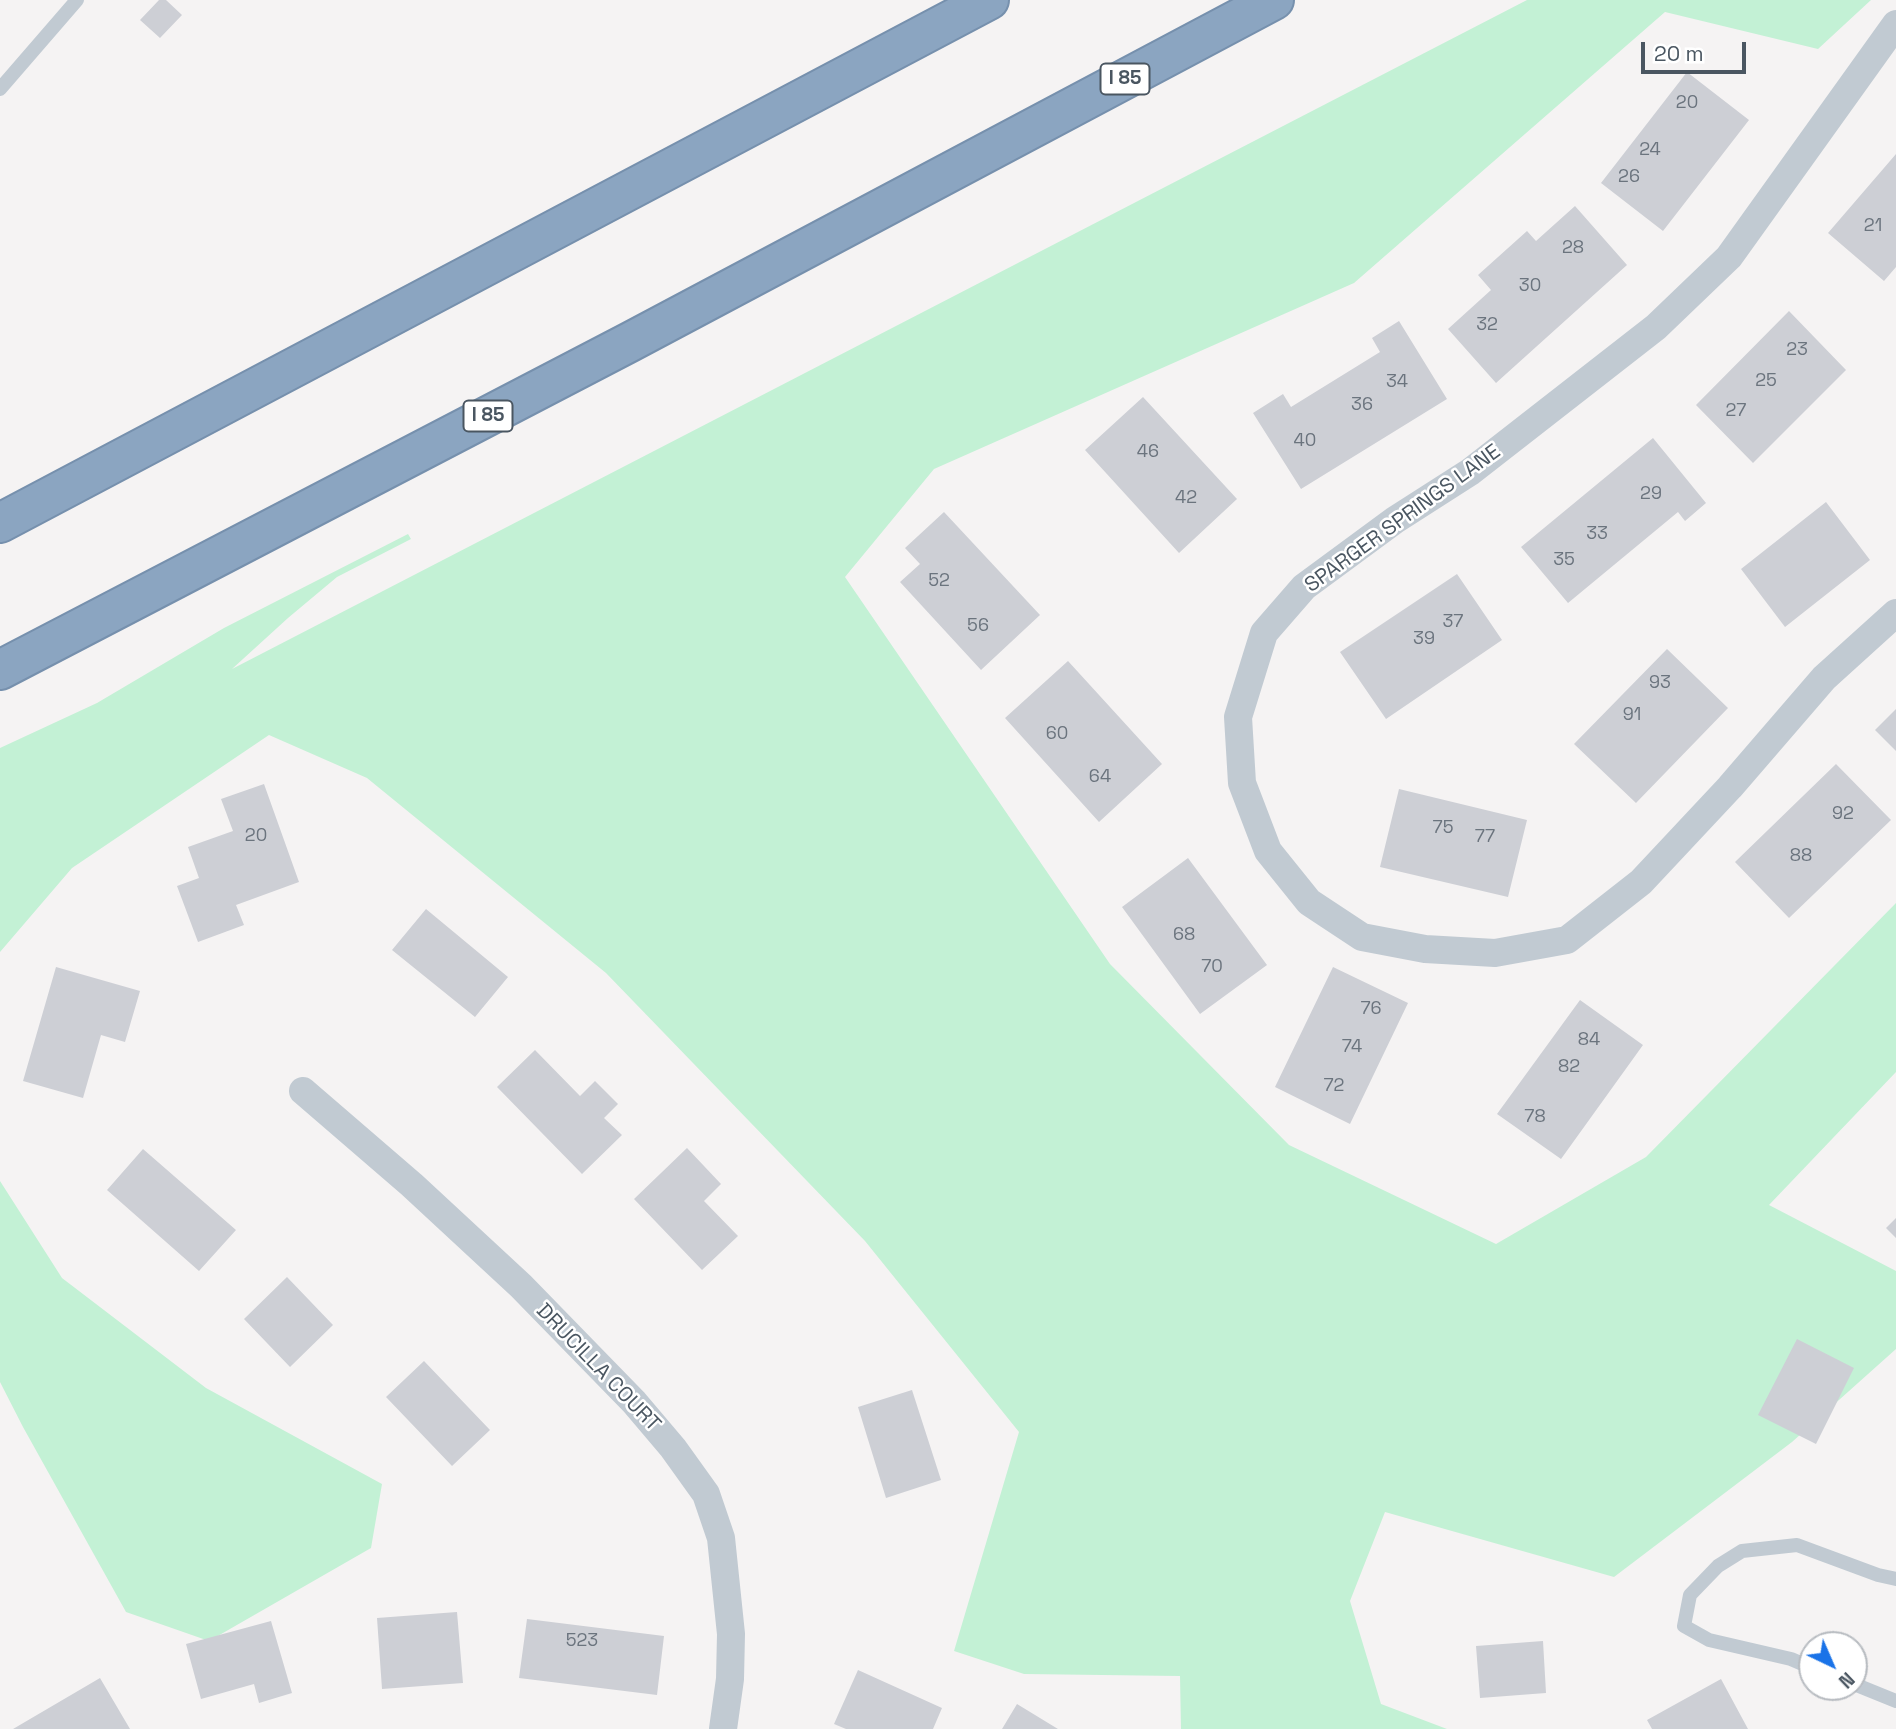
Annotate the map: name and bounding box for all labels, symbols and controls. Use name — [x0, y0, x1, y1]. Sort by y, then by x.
scale bar — [1644, 28, 1749, 72]
text: 20 m — [1654, 40, 1704, 67]
road number: I 85 — [1100, 64, 1150, 94]
house number: 20 — [1676, 92, 1698, 114]
house number: 24 — [1639, 139, 1661, 161]
house number: 26 — [1618, 166, 1640, 188]
house number: 21 — [1864, 215, 1882, 237]
house number: 28 — [1562, 237, 1584, 259]
house number: 30 — [1519, 275, 1541, 297]
house number: 32 — [1476, 314, 1498, 336]
house number: 23 — [1786, 339, 1808, 361]
house number: 25 — [1755, 370, 1777, 392]
house number: 34 — [1386, 371, 1408, 393]
house number: 36 — [1351, 394, 1373, 416]
road number: I 85 — [463, 400, 512, 432]
house number: 27 — [1726, 400, 1746, 422]
house number: 40 — [1294, 430, 1316, 452]
street label: SPARGER SPRINGS LANE — [1300, 440, 1506, 598]
house number: 46 — [1137, 441, 1159, 463]
house number: 29 — [1640, 483, 1662, 505]
house number: 42 — [1175, 487, 1197, 509]
house number: 33 — [1586, 523, 1608, 545]
house number: 35 — [1553, 549, 1575, 571]
house number: 52 — [928, 570, 950, 592]
house number: 37 — [1442, 611, 1464, 633]
house number: 56 — [967, 615, 989, 637]
house number: 39 — [1413, 628, 1435, 650]
house number: 93 — [1649, 672, 1671, 694]
house number: 91 — [1623, 704, 1641, 726]
house number: 60 — [1046, 723, 1068, 745]
house number: 64 — [1089, 766, 1111, 788]
house number: 92 — [1832, 803, 1854, 825]
house number: 75 — [1433, 817, 1453, 839]
house number: 20 — [245, 825, 267, 847]
house number: 77 — [1475, 826, 1495, 848]
house number: 88 — [1790, 845, 1812, 867]
house number: 68 — [1173, 924, 1195, 946]
house number: 70 — [1201, 956, 1223, 978]
house number: 76 — [1360, 998, 1382, 1020]
house number: 84 — [1578, 1029, 1600, 1051]
house number: 74 — [1342, 1036, 1362, 1058]
house number: 82 — [1558, 1056, 1580, 1078]
house number: 72 — [1324, 1075, 1344, 1097]
house number: 78 — [1524, 1106, 1546, 1128]
street label: DRUCILLA COURT — [531, 1299, 665, 1437]
house number: 523 — [566, 1630, 598, 1652]
north arrow — [1798, 1631, 1868, 1701]
text: N — [1833, 1667, 1860, 1693]

